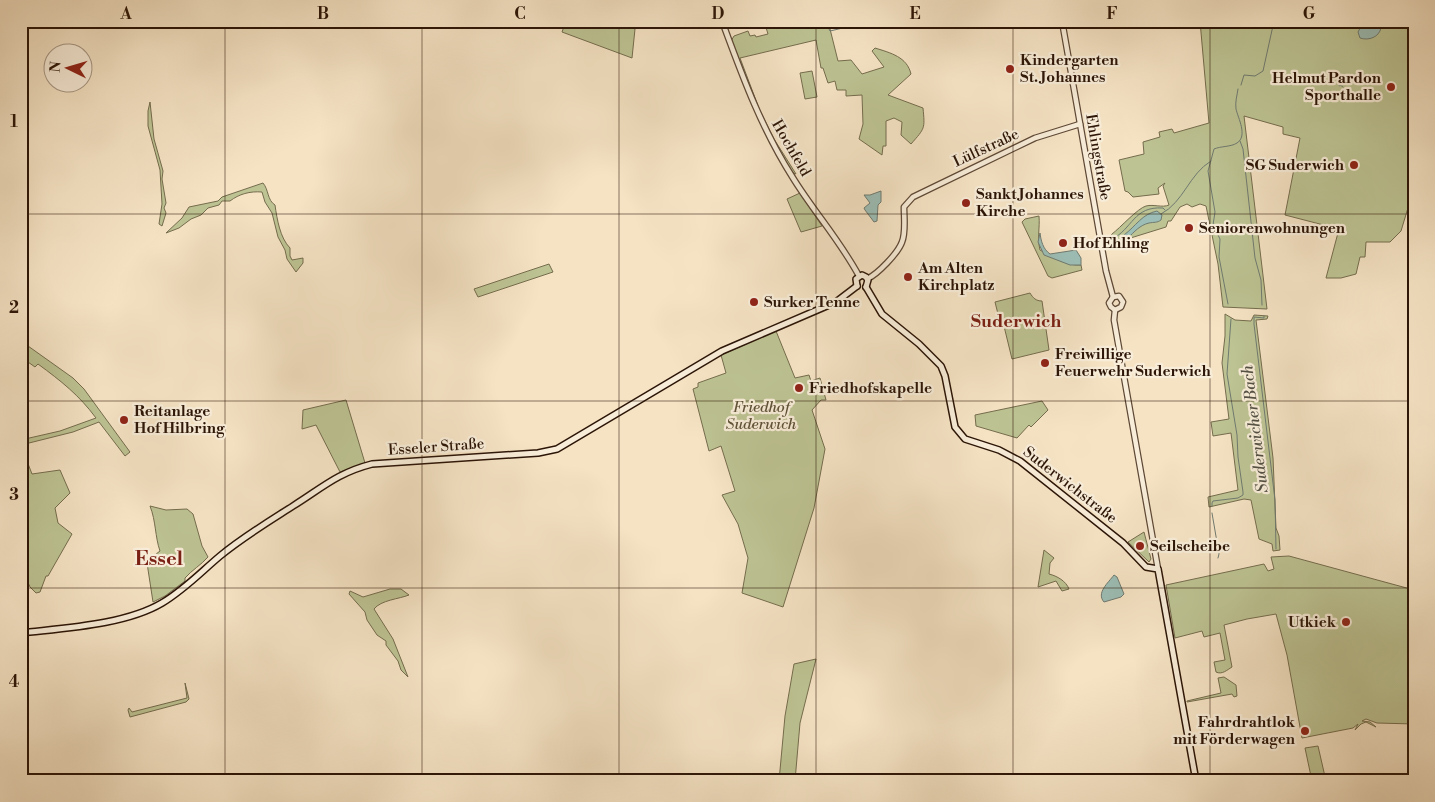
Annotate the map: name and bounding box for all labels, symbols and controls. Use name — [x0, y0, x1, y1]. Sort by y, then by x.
text: A — [119, 4, 132, 24]
text: B — [317, 4, 329, 24]
text: C — [514, 4, 526, 24]
text: D — [712, 4, 725, 24]
text: E — [909, 4, 921, 24]
text: F — [1106, 4, 1118, 24]
text: G — [1303, 4, 1316, 24]
north arrow — [42, 42, 92, 92]
place label: Kindergarten St. Johannes — [1020, 51, 1119, 87]
text: N — [47, 61, 65, 73]
marker: Kindergarten St. Johannes — [1004, 63, 1016, 75]
place label: Helmut Pardon Sporthalle — [1272, 69, 1382, 105]
marker: Helmut Pardon Sporthalle — [1385, 81, 1397, 93]
text: 1 — [10, 112, 18, 132]
street label: Ehlingstraße — [1081, 112, 1115, 202]
street label: Hochfeld — [767, 116, 815, 180]
street label: Lülfstraße — [950, 124, 1022, 172]
place label: SG Suderwich — [1246, 156, 1345, 175]
marker: SG Suderwich — [1348, 159, 1360, 171]
place label: Sankt Johannes Kirche — [976, 185, 1084, 221]
marker: Sankt Johannes Kirche — [960, 197, 972, 209]
place label: Seniorenwohnungen — [1199, 219, 1346, 238]
marker: Seniorenwohnungen — [1183, 222, 1195, 234]
place label: Hof Ehling — [1073, 234, 1149, 253]
marker: Hof Ehling — [1057, 237, 1069, 249]
place label: Am Alten Kirchplatz — [917, 259, 994, 295]
marker: Am Alten Kirchplatz — [902, 271, 914, 283]
place label: Surker Tenne — [764, 293, 860, 312]
marker: Surker Tenne — [748, 296, 760, 308]
text: 2 — [9, 298, 19, 318]
district label: Suderwich — [971, 310, 1061, 333]
place label: Freiwillige Feuerwehr Suderwich — [1055, 345, 1211, 381]
marker: Freiwillige Feuerwehr Suderwich — [1039, 357, 1051, 369]
water label: Suderwicher Bach — [1237, 364, 1273, 494]
place label: Friedhofskapelle — [809, 379, 932, 398]
marker: Friedhofskapelle — [793, 382, 805, 394]
park label: Friedhof Suderwich — [726, 398, 797, 434]
place label: Reitanlage Hof Hilbring — [134, 402, 225, 438]
marker: Reitanlage Hof Hilbring — [118, 414, 130, 426]
street label: Esseler Straße — [387, 434, 485, 460]
street label: Suderwichstraße — [1019, 442, 1121, 528]
text: 3 — [9, 485, 19, 505]
place label: Seilscheibe — [1150, 537, 1230, 556]
marker: Seilscheibe — [1134, 540, 1146, 552]
district label: Essel — [135, 547, 184, 572]
place label: Utkiek — [1288, 613, 1337, 632]
marker: Utkiek — [1340, 616, 1352, 628]
text: 4 — [9, 672, 20, 692]
place label: Fahrdrahtlok mit Förderwagen — [1173, 713, 1296, 749]
marker: Fahrdrahtlok mit Förderwagen — [1299, 725, 1311, 737]

